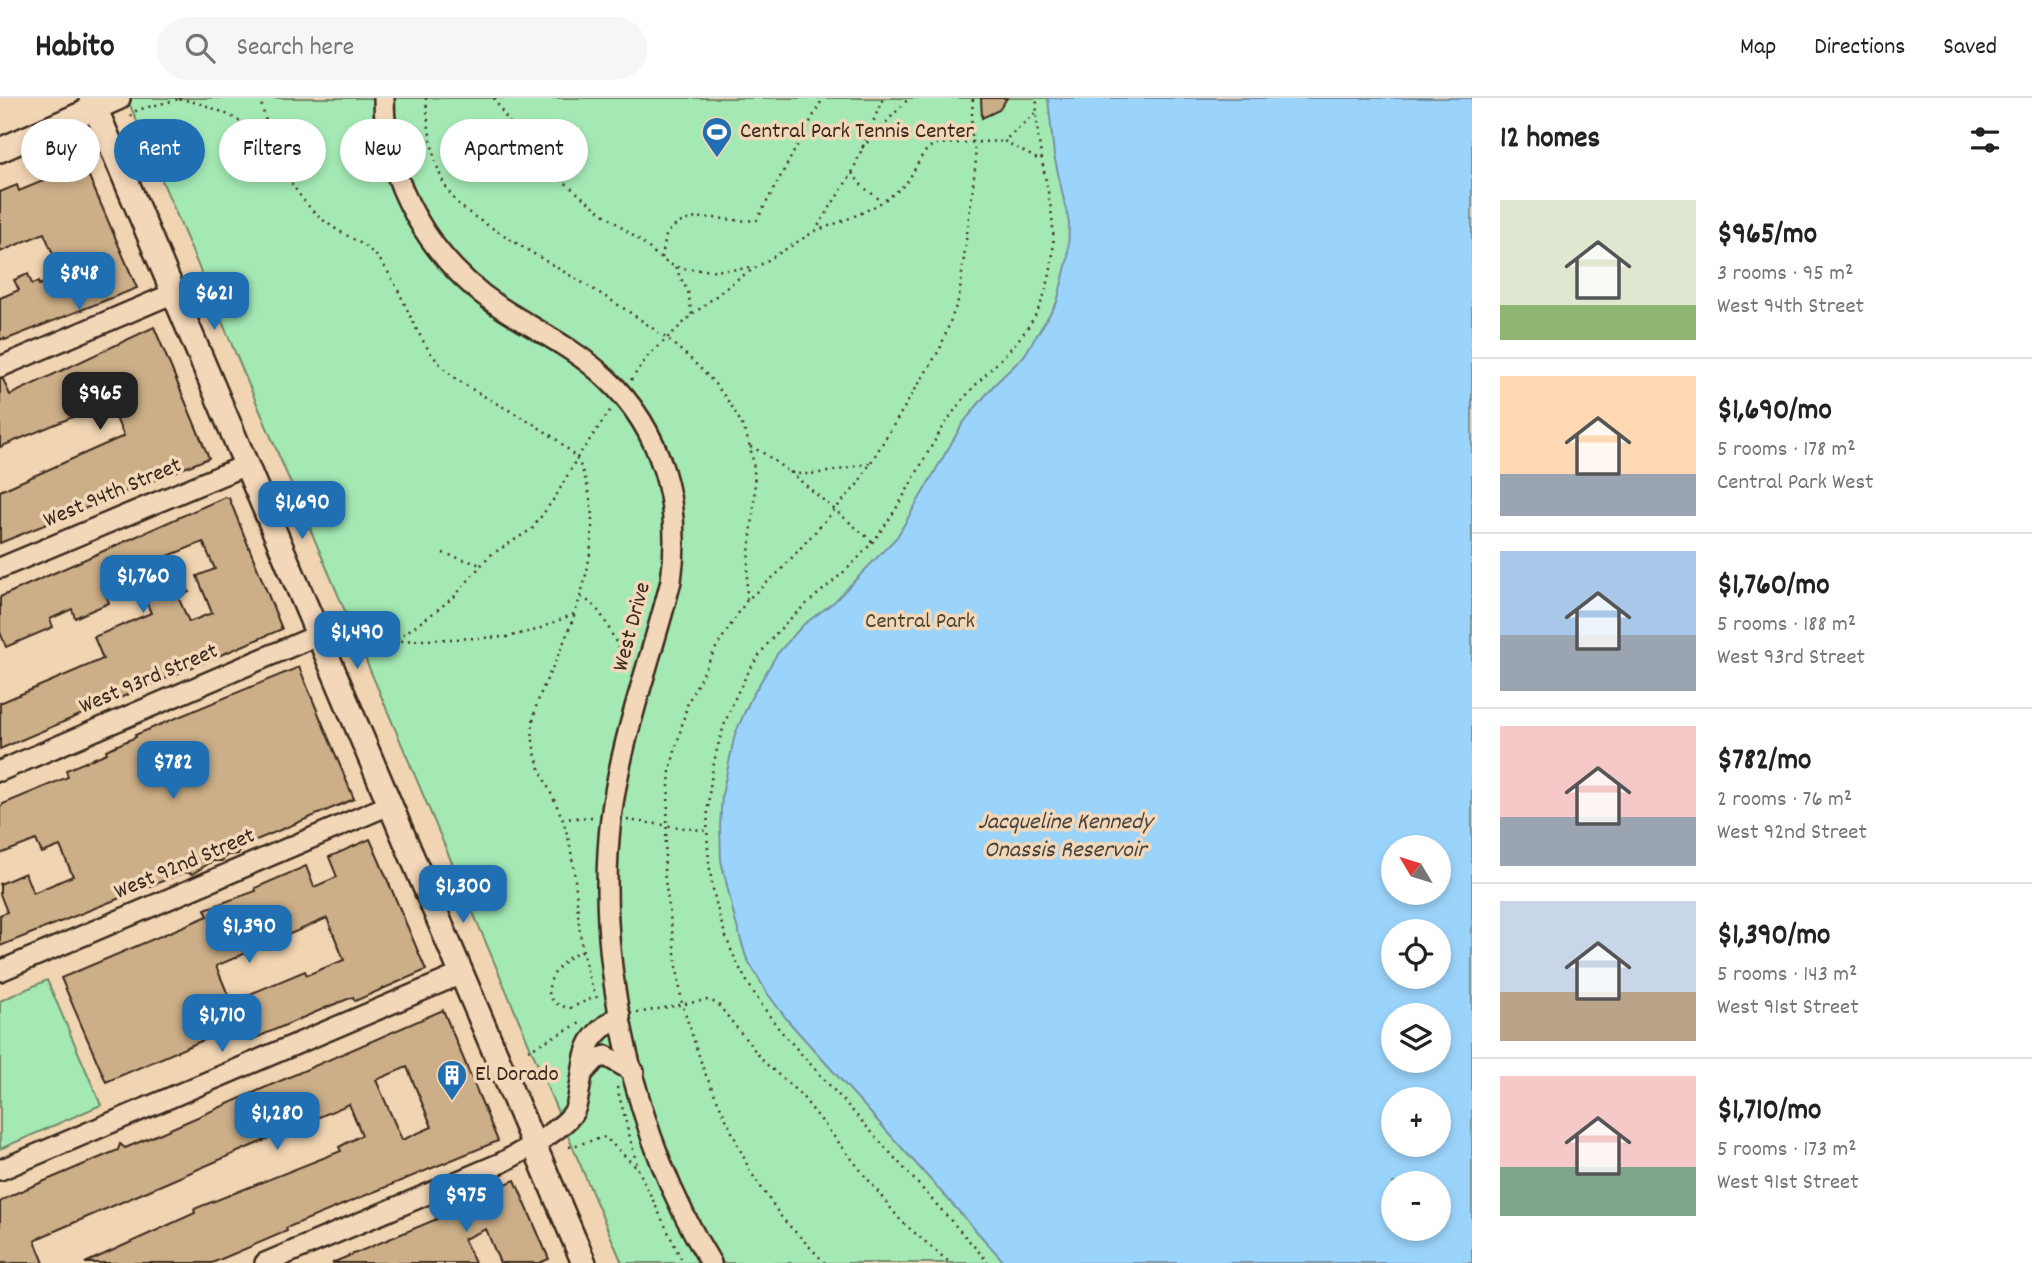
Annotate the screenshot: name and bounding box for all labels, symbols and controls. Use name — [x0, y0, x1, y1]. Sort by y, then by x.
search box — [157, 17, 647, 80]
text: Habito — [35, 25, 115, 72]
icon: search — [181, 29, 219, 67]
text: Search here — [237, 30, 354, 67]
text: Map — [1740, 31, 1776, 65]
text: Directions — [1814, 31, 1905, 65]
text: Saved — [1943, 31, 1997, 65]
sports icon: Central Park Tennis Center — [700, 115, 734, 159]
place label: Central Park Tennis Center — [740, 116, 975, 149]
chip: Buy — [21, 119, 100, 182]
chip: Rent — [114, 119, 205, 182]
chip: Filters — [219, 119, 326, 182]
chip: New — [340, 119, 426, 182]
chip: Apartment — [440, 119, 588, 182]
text: 12 homes — [1500, 119, 1600, 162]
icon: filters — [1966, 121, 2004, 159]
text: $965/mo — [1717, 215, 1817, 258]
icon: home — [1556, 228, 1640, 312]
pin: $848 — [38, 252, 120, 312]
text: $848 — [59, 258, 99, 291]
text: 3 rooms · 95 m² — [1717, 258, 1853, 291]
pin: $621 — [173, 272, 255, 332]
text: $621 — [195, 278, 233, 311]
text: West 94th Street — [1717, 291, 1864, 324]
pin: $965 — [59, 372, 141, 432]
text: $965 — [78, 378, 122, 411]
text: $1,690/mo — [1717, 391, 1832, 434]
icon: home — [1556, 404, 1640, 488]
text: 5 rooms · 178 m² — [1717, 434, 1856, 467]
street label: West 94th Street — [39, 450, 187, 538]
text: Central Park West — [1717, 467, 1874, 500]
pin: $1,690 — [245, 482, 359, 541]
text: $1,690 — [274, 487, 330, 520]
pin: $1,760 — [86, 556, 200, 615]
text: $1,760 — [116, 561, 170, 594]
text: $1,760/mo — [1717, 566, 1830, 609]
street label: West Drive — [605, 579, 661, 675]
icon: home — [1556, 579, 1640, 663]
park label: Central Park — [865, 606, 975, 639]
text: 5 rooms · 188 m² — [1717, 609, 1856, 642]
pin: $1,490 — [300, 612, 414, 671]
text: $1,490 — [330, 617, 384, 650]
street label: West 93rd Street — [74, 636, 224, 724]
text: West 93rd Street — [1717, 642, 1865, 675]
text: $782/mo — [1717, 741, 1811, 784]
pin: $782 — [132, 742, 214, 801]
text: $782 — [153, 747, 193, 780]
icon: home — [1556, 754, 1640, 838]
text: 2 rooms · 76 m² — [1717, 784, 1852, 817]
water label: Jacqueline Kennedy Onassis Reservoir — [978, 806, 1155, 868]
text: West 92nd Street — [1717, 817, 1867, 850]
street label: West 92nd Street — [110, 821, 260, 909]
north arrow — [1381, 835, 1451, 905]
map controls — [1381, 835, 1451, 1241]
pin: $1,300 — [406, 866, 520, 925]
text: $1,300 — [435, 871, 491, 904]
pin: $1,390 — [192, 906, 306, 965]
text: $1,390 — [222, 911, 276, 944]
text: $1,390/mo — [1717, 916, 1830, 959]
button: locate — [1381, 919, 1451, 989]
icon: home — [1556, 929, 1640, 1013]
text: 5 rooms · 143 m² — [1717, 959, 1857, 992]
text: West 91st Street — [1717, 992, 1859, 1025]
pin: $1,710 — [165, 995, 279, 1054]
text: $1,710 — [198, 1000, 246, 1033]
button: layers — [1381, 1003, 1451, 1073]
building icon: El Dorado — [435, 1058, 469, 1102]
place label: El Dorado — [475, 1059, 559, 1092]
button: + — [1381, 1087, 1451, 1157]
text: $1,710/mo — [1717, 1091, 1821, 1134]
pin: $1,280 — [220, 1093, 334, 1152]
text: $1,280 — [251, 1098, 303, 1131]
icon: home — [1556, 1104, 1640, 1188]
text: 5 rooms · 173 m² — [1717, 1134, 1857, 1167]
text: West 91st Street — [1717, 1167, 1859, 1200]
button: − — [1381, 1171, 1451, 1241]
pin: $975 — [425, 1174, 507, 1234]
text: $975 — [445, 1180, 487, 1213]

